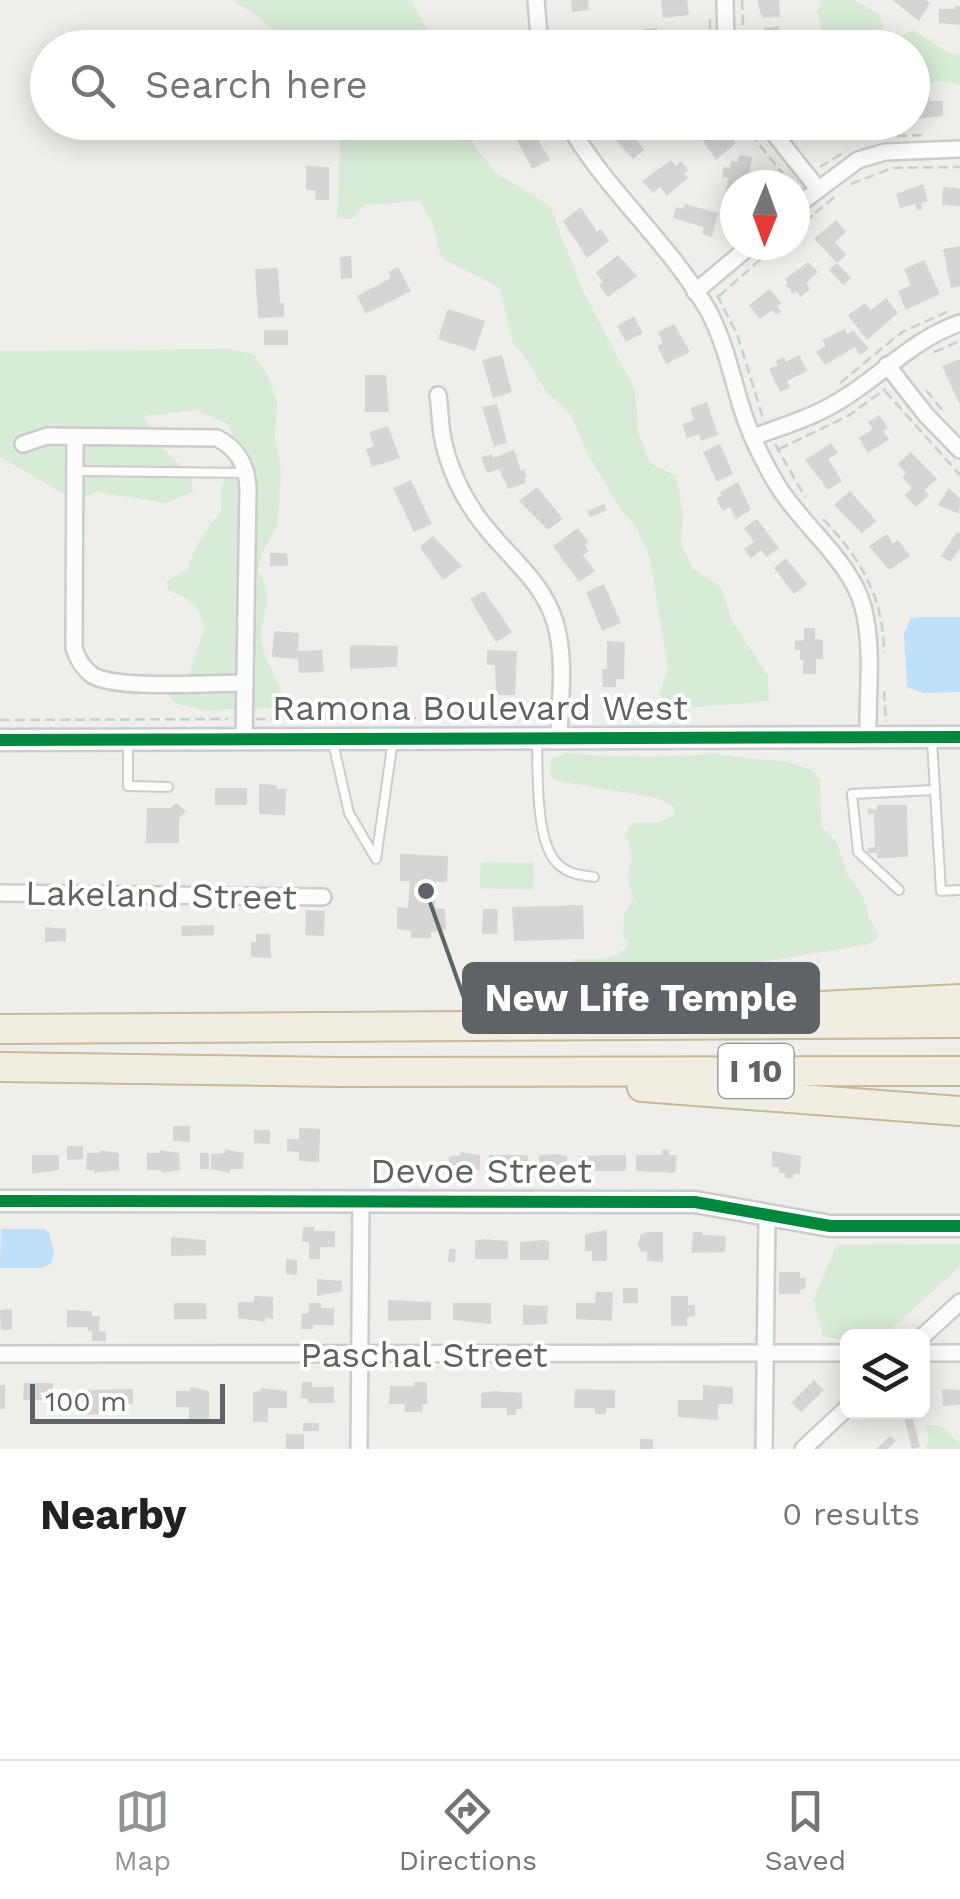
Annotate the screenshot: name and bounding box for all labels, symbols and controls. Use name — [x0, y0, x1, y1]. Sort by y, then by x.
search box — [30, 30, 930, 140]
icon: search — [65, 58, 120, 113]
text: Search here — [145, 63, 368, 107]
north arrow — [720, 170, 810, 260]
street label: Ramona Boulevard West — [272, 687, 688, 729]
street label: Lakeland Street — [25, 872, 297, 918]
callout: New Life Temple — [464, 964, 818, 1032]
text: New Life Temple — [485, 976, 797, 1020]
road number: I 10 — [718, 1044, 794, 1098]
street label: Devoe Street — [370, 1150, 592, 1192]
map controls — [840, 1329, 930, 1419]
button: layers — [840, 1329, 930, 1419]
street label: Paschal Street — [300, 1334, 548, 1376]
scale bar — [30, 1379, 225, 1424]
text: 100 m — [45, 1385, 127, 1418]
text: Nearby — [40, 1490, 187, 1539]
text: 0 results — [782, 1495, 920, 1533]
tab: Map — [114, 1784, 171, 1877]
tab: Directions — [399, 1784, 537, 1877]
tab: Saved — [765, 1784, 846, 1877]

